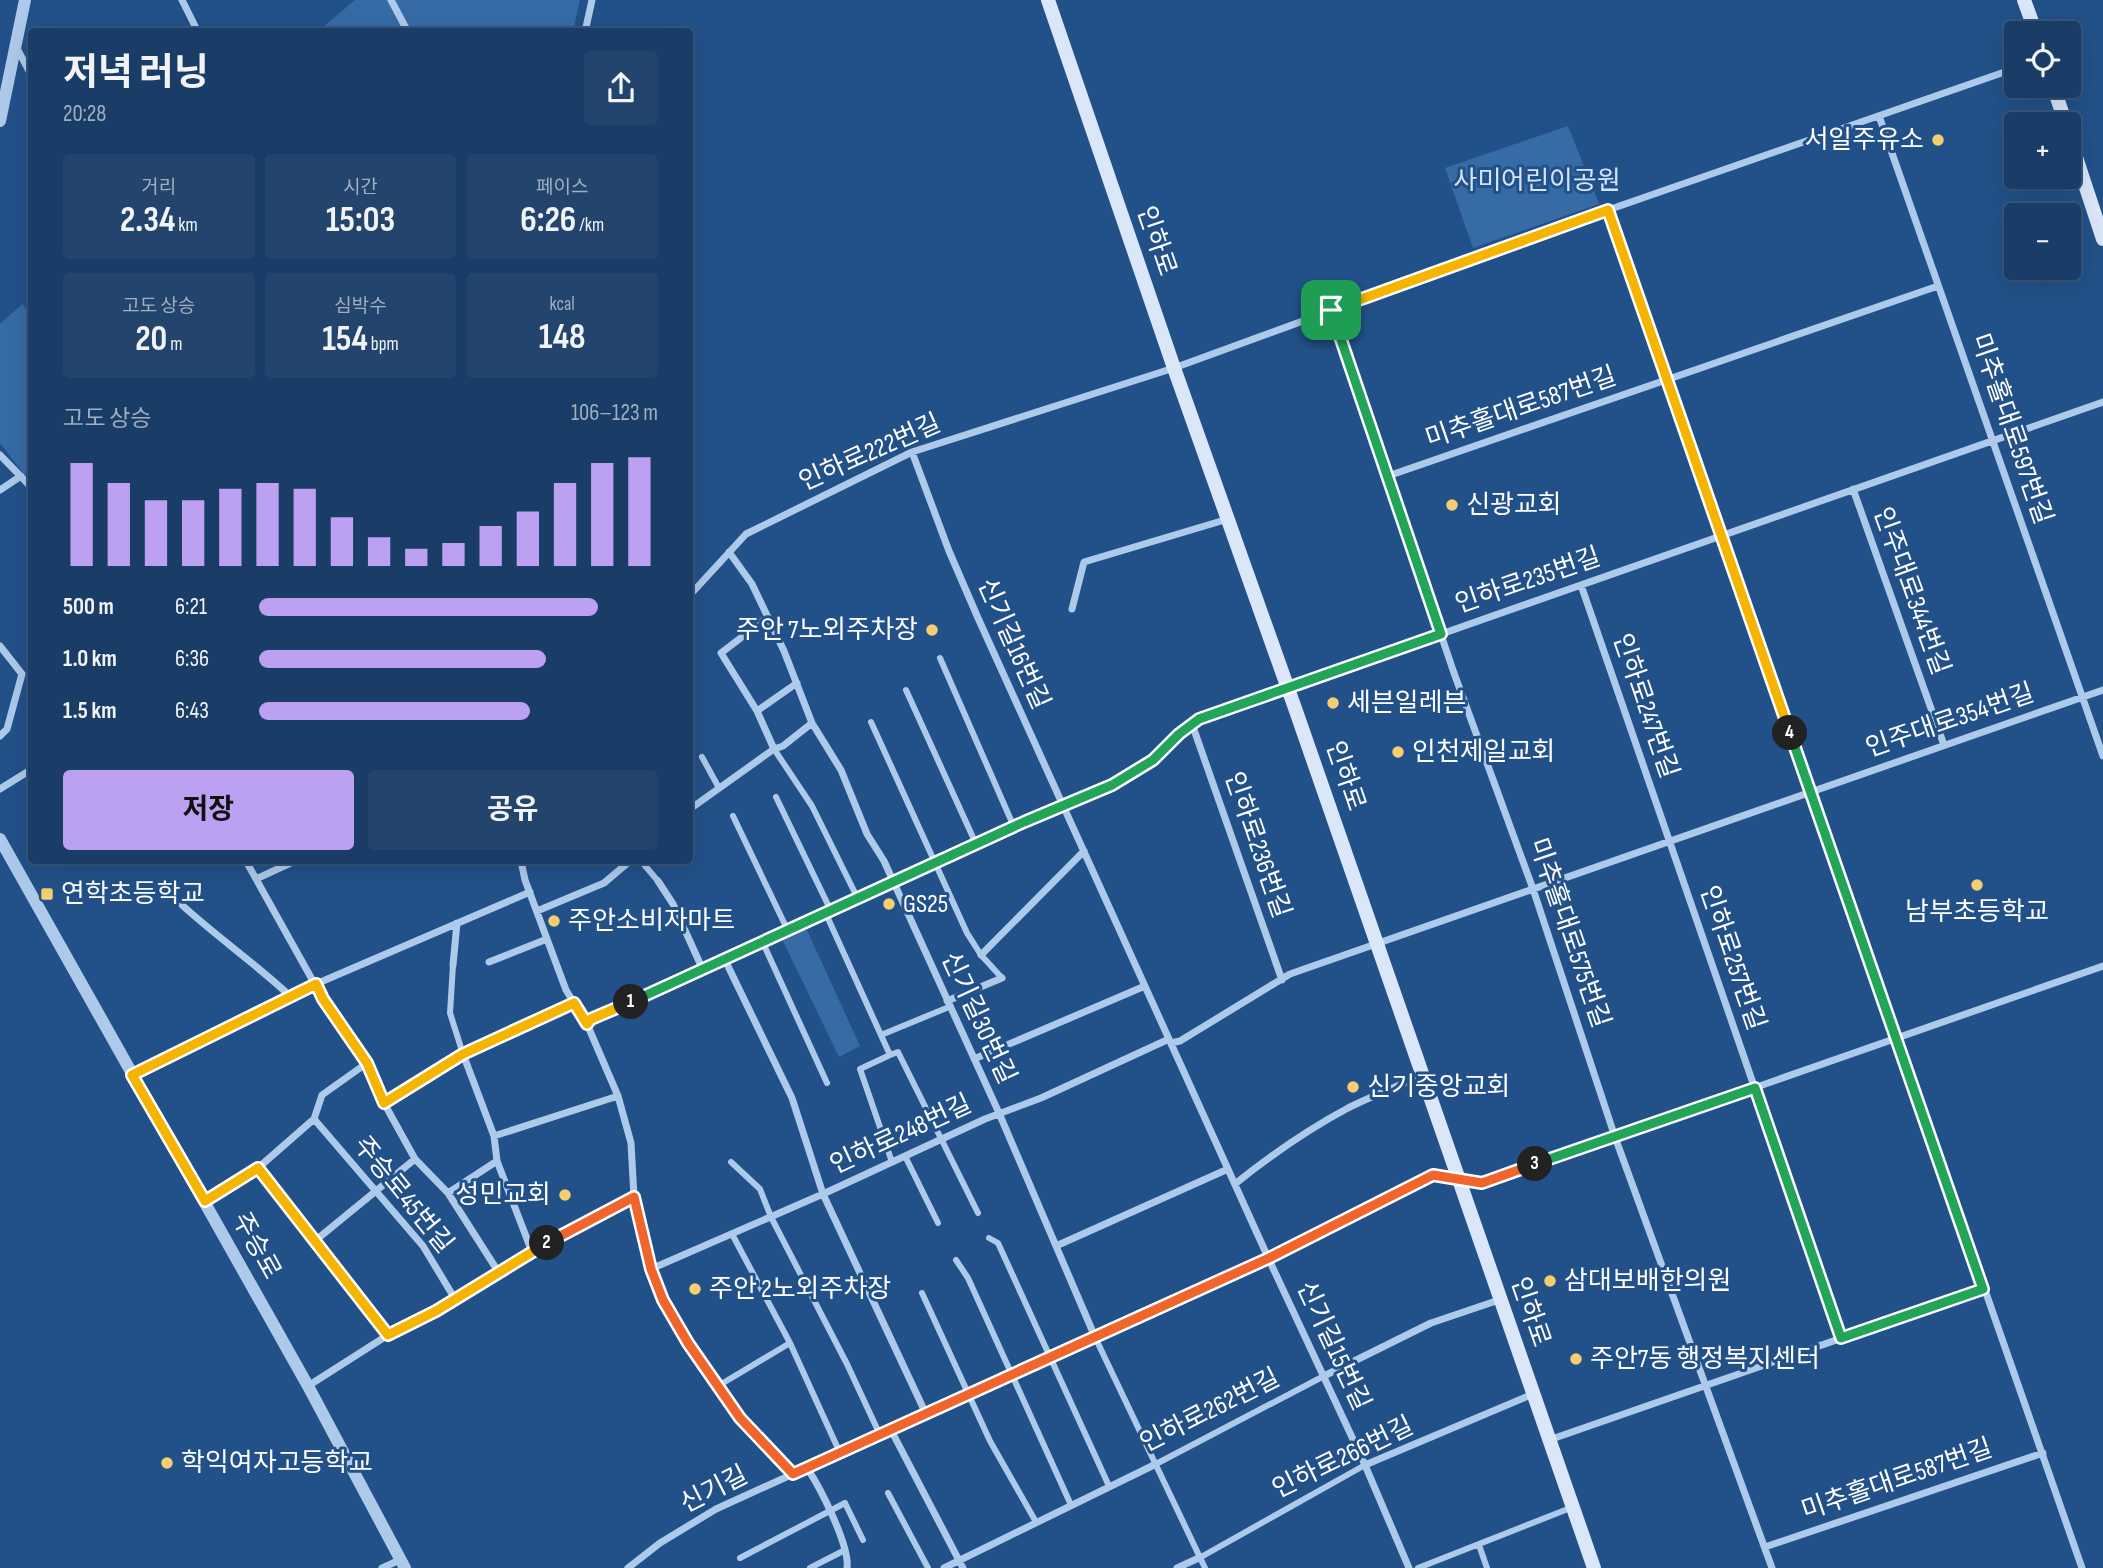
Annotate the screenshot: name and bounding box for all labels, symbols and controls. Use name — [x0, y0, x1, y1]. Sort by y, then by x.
map controls — [2004, 21, 2081, 280]
button: locate — [2004, 21, 2081, 98]
text: 저녁 러닝 — [63, 51, 209, 96]
button: share — [584, 51, 658, 125]
text: 20:28 — [63, 100, 106, 128]
button: + — [2004, 112, 2081, 189]
place label: 서일주유소 — [1804, 125, 1924, 156]
marker: 서일주유소 — [1930, 132, 1946, 148]
park label: 사미어린이공원 — [1453, 166, 1621, 197]
text: 거리 — [141, 176, 176, 199]
text: 시간 — [343, 176, 378, 199]
text: 페이스 — [536, 176, 588, 199]
text: 2.34 — [120, 199, 175, 242]
text: 15:03 — [326, 199, 395, 242]
text: 6:26 — [520, 199, 576, 242]
street label: 인하로 — [1130, 202, 1182, 280]
button: − — [2004, 203, 2081, 280]
text: km — [175, 214, 198, 237]
text: /km — [576, 214, 604, 237]
pin — [1301, 280, 1361, 340]
icon: arrive — [1312, 291, 1350, 329]
text: kcal — [550, 293, 575, 316]
text: 고도 상승 — [122, 295, 195, 318]
text: 심박수 — [334, 295, 387, 318]
text: 148 — [539, 316, 586, 359]
text: 20 — [135, 318, 167, 361]
text: 154 — [322, 318, 368, 361]
street label: 미추홀대로597번길 — [1964, 329, 2058, 529]
text: m — [167, 333, 182, 356]
text: bpm — [368, 333, 399, 356]
street label: 미추홀대로587번길 — [1422, 361, 1620, 455]
text: 106–123 m — [571, 399, 658, 427]
text: 고도 상승 — [63, 405, 151, 433]
street label: 인하로222번길 — [794, 408, 946, 498]
place label: 신광교회 — [1466, 490, 1562, 521]
marker: 신광교회 — [1444, 497, 1460, 513]
street label: 인주대로344번길 — [1866, 503, 1956, 679]
street label: 인하로235번길 — [1451, 542, 1605, 620]
street label: 신기길16번길 — [970, 574, 1056, 714]
text: 500 m — [63, 593, 114, 621]
text: 6:21 — [175, 593, 207, 621]
place label: 주안 7노외주차장 — [736, 615, 918, 646]
marker: 주안 7노외주차장 — [924, 622, 940, 638]
street label: 인하로247번길 — [1606, 629, 1684, 783]
text: 1.0 km — [63, 645, 117, 673]
text: 6:36 — [175, 645, 209, 673]
street label: 인주대로354번길 — [1862, 678, 2038, 764]
place label: 세븐일레븐 — [1347, 688, 1467, 719]
marker: 세븐일레븐 — [1325, 695, 1341, 711]
text: 1.5 km — [63, 697, 116, 725]
text: 6:43 — [175, 697, 209, 725]
pin: 4 — [1772, 716, 1808, 750]
text: 4 — [1785, 721, 1794, 744]
street label: 인하로 — [1319, 737, 1371, 815]
place label: 인천제일교회 — [1412, 737, 1556, 768]
marker: 인천제일교회 — [1390, 744, 1406, 760]
street label: 인하로236번길 — [1217, 768, 1297, 922]
button: 저장 — [63, 770, 354, 850]
button: 공유 — [368, 770, 658, 850]
street label: 미추홀대로575번길 — [1522, 834, 1616, 1032]
marker: 남부초등학교 — [1969, 877, 1985, 893]
place label: 연학초등학교 — [61, 879, 205, 910]
street label: 인하로257번길 — [1693, 882, 1771, 1034]
marker: 연학초등학교 — [39, 886, 55, 902]
place label: GS25 — [903, 889, 948, 920]
marker: GS25 — [881, 896, 897, 912]
place label: 남부초등학교 — [1905, 897, 2049, 928]
place label: 주안소비자마트 — [568, 906, 735, 937]
marker: 주안소비자마트 — [546, 913, 562, 929]
street label: 신기길30번길 — [934, 947, 1022, 1089]
pin: 1 — [614, 984, 648, 1020]
text: 1 — [627, 990, 634, 1013]
place label: 신기중앙교회 — [1367, 1072, 1511, 1103]
marker: 신기중앙교회 — [1345, 1079, 1361, 1095]
street label: 인하로248번길 — [825, 1089, 977, 1181]
street label: 주승로45번길 — [347, 1130, 459, 1260]
pin: 3 — [1518, 1146, 1552, 1182]
text: 3 — [1530, 1152, 1539, 1175]
place label: 성민교회 — [455, 1180, 551, 1211]
marker: 성민교회 — [557, 1187, 573, 1203]
street label: 주승로 — [225, 1207, 287, 1285]
pin: 2 — [530, 1226, 564, 1260]
text: 2 — [542, 1231, 551, 1254]
place label: 삼대보배한의원 — [1564, 1266, 1731, 1297]
street label: 인하로 — [1504, 1273, 1556, 1351]
marker: 삼대보배한의원 — [1542, 1273, 1558, 1289]
place label: 주안 2노외주차장 — [709, 1274, 891, 1305]
street label: 신기길15번길 — [1290, 1276, 1376, 1416]
marker: 주안 2노외주차장 — [687, 1281, 703, 1297]
place label: 주안7동 행정복지센터 — [1590, 1344, 1820, 1375]
marker: 주안7동 행정복지센터 — [1568, 1351, 1584, 1367]
street label: 인하로262번길 — [1135, 1363, 1285, 1459]
street label: 인하로266번길 — [1267, 1411, 1419, 1505]
street label: 미추홀대로587번길 — [1798, 1433, 1996, 1527]
place label: 학익여자고등학교 — [181, 1448, 372, 1479]
marker: 학익여자고등학교 — [159, 1455, 175, 1471]
street label: 신기길 — [675, 1460, 753, 1520]

